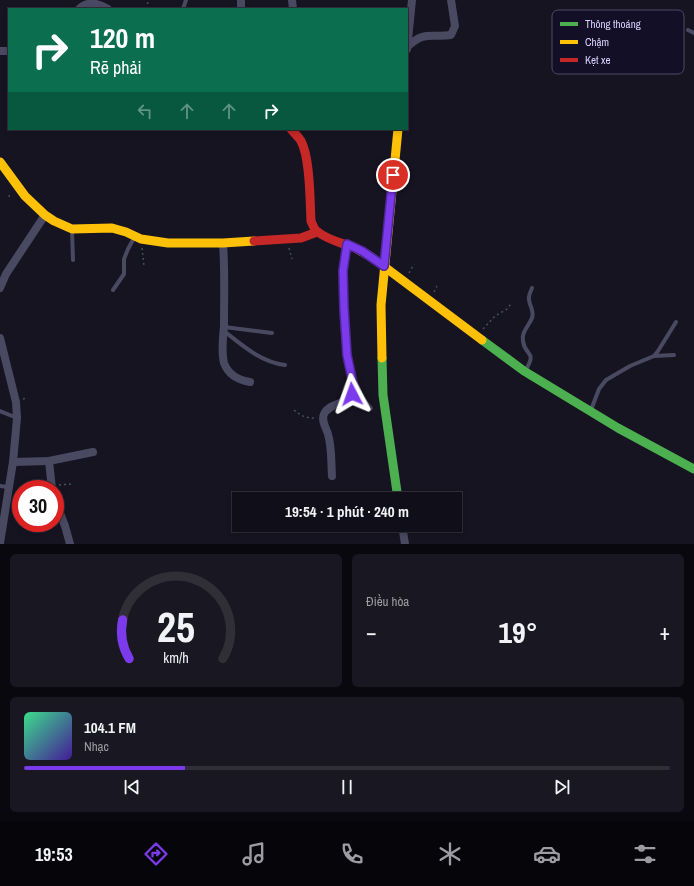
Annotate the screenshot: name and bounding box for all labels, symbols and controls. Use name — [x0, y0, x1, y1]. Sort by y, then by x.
legend — [552, 10, 684, 74]
text: Thông thoáng — [585, 17, 641, 31]
text: 120 m — [90, 19, 155, 57]
icon: right — [24, 24, 76, 76]
text: Chậm — [585, 35, 609, 49]
text: Kẹt xe — [585, 53, 611, 67]
text: Rẽ phải — [90, 55, 142, 80]
icon: left — [134, 100, 156, 122]
icon: ahead — [176, 100, 198, 122]
icon: ahead — [218, 100, 240, 122]
icon: right — [260, 100, 282, 122]
pin — [376, 158, 410, 192]
icon: arrive — [382, 164, 404, 186]
position arrow — [331, 373, 373, 415]
speed limit sign: 30 — [12, 480, 64, 532]
text: 19:54 · 1 phút · 240 m — [285, 501, 409, 522]
text: Điều hòa — [366, 593, 409, 610]
text: 25 — [157, 598, 195, 654]
text: 19° — [498, 612, 538, 652]
text: − — [366, 617, 377, 647]
text: + — [659, 617, 670, 647]
text: km/h — [163, 647, 189, 666]
text: 104.1 FM — [84, 717, 136, 738]
text: Nhạc — [84, 738, 109, 755]
icon: previous — [121, 776, 143, 798]
icon: pause — [336, 776, 358, 798]
icon: next — [551, 776, 573, 798]
icon: directions — [142, 840, 170, 868]
icon: music — [240, 840, 268, 868]
icon: phone — [338, 840, 366, 868]
icon: climate — [436, 840, 464, 868]
icon: car — [533, 840, 561, 868]
icon: filters — [631, 840, 659, 868]
text: 19:53 — [35, 842, 73, 867]

